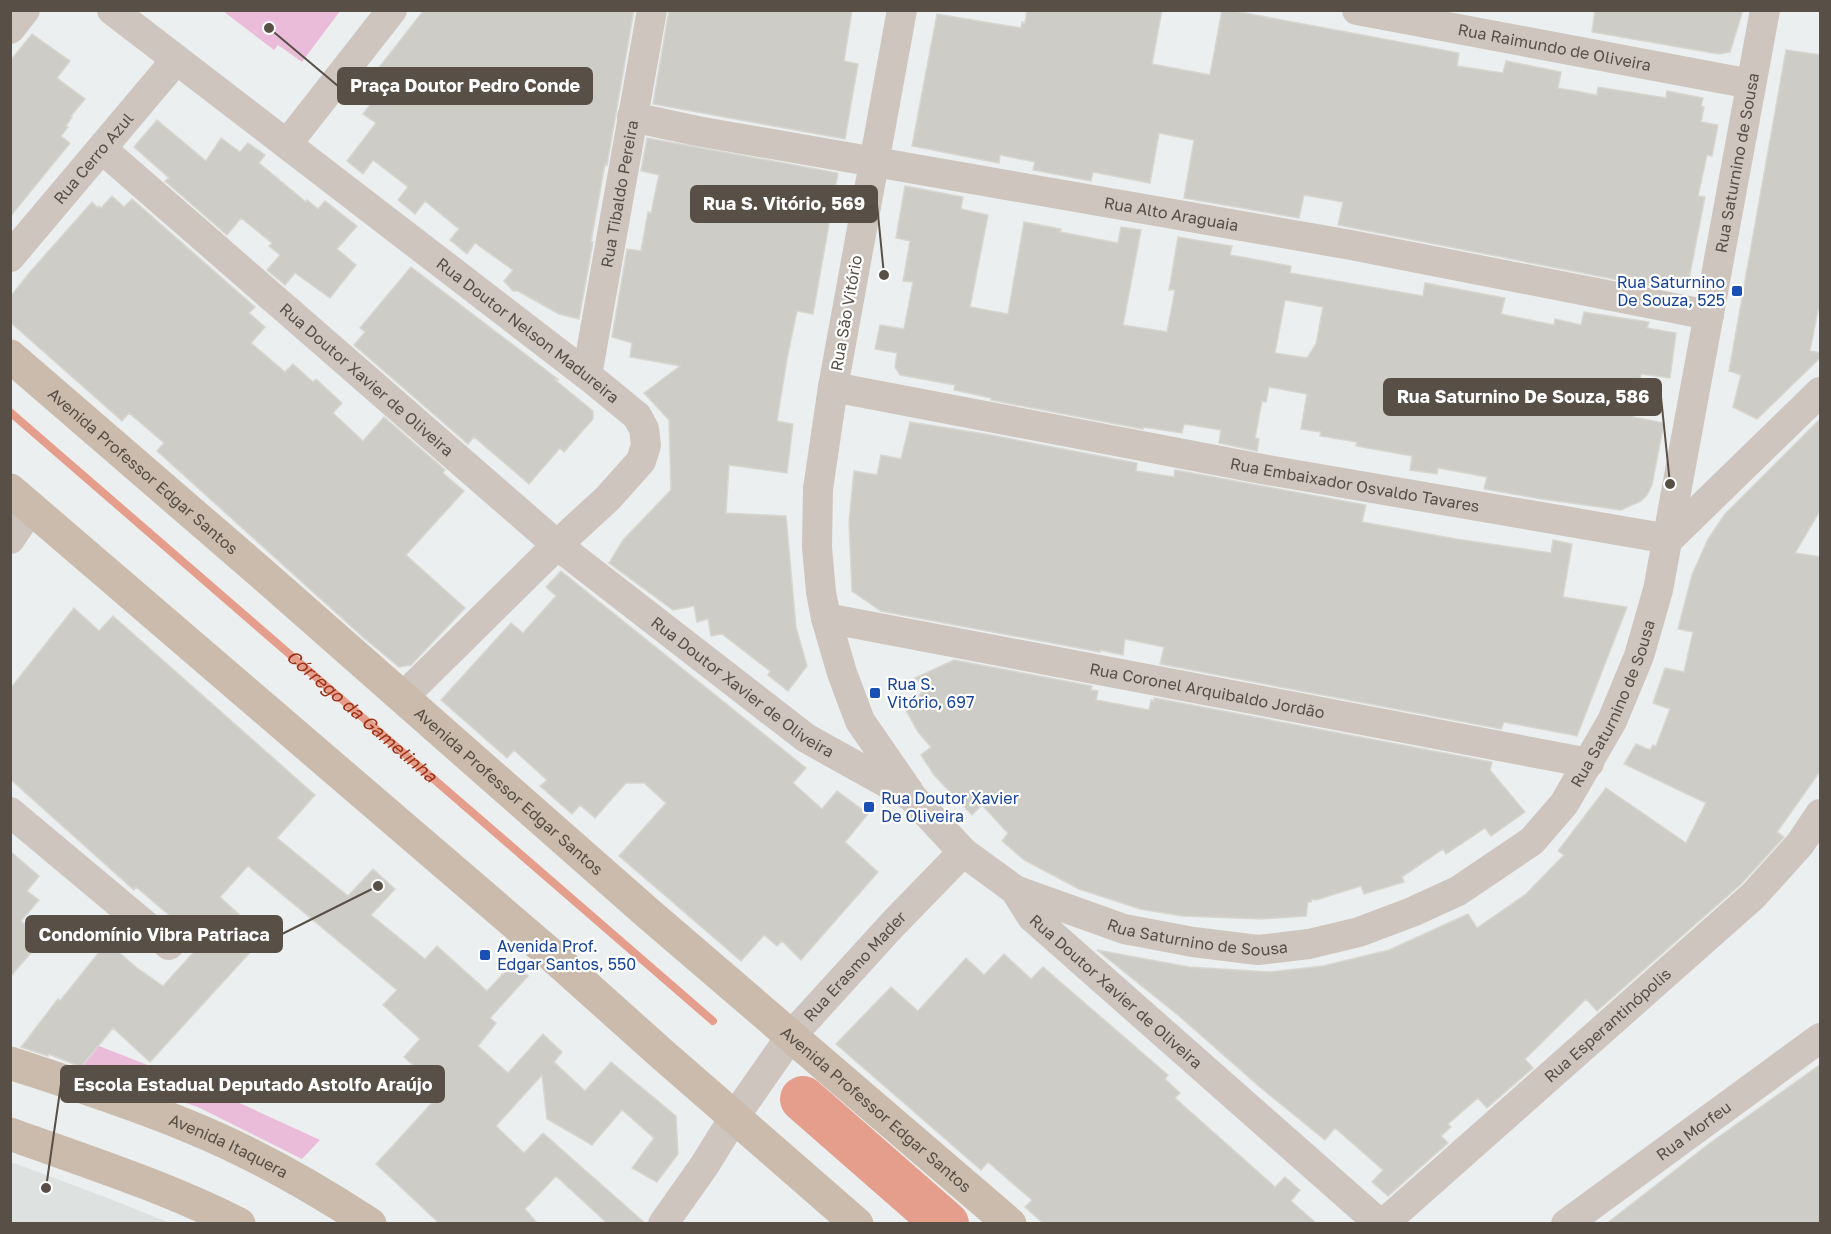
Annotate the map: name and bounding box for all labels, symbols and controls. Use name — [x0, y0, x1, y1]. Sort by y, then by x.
street label: Rua Raimundo de Oliveira — [1456, 19, 1653, 75]
callout: Praça Doutor Pedro Conde — [338, 68, 592, 104]
street label: Rua Saturnino de Sousa — [1710, 71, 1763, 254]
text: Praça Doutor Pedro Conde — [350, 74, 580, 96]
street label: Rua Cerro Azul — [49, 109, 137, 208]
street label: Rua Tibaldo Pereira — [596, 119, 642, 269]
callout: Rua S. Vitório, 569 — [691, 186, 877, 222]
text: Rua S. Vitório, 569 — [703, 192, 865, 214]
street label: Rua Alto Araguaia — [1102, 192, 1240, 235]
street label: Rua Doutor Nelson Madureira — [433, 253, 623, 407]
street label: Rua São Vitório — [826, 254, 866, 372]
place label: Rua Saturnino De Souza, 525 — [1617, 272, 1725, 310]
marker: Rua Saturnino De Souza, 525 — [1730, 284, 1744, 298]
street label: Rua Doutor Xavier de Oliveira — [276, 298, 458, 460]
callout: Rua Saturnino De Souza, 586 — [1384, 379, 1661, 415]
street label: Avenida Professor Edgar Santos — [44, 384, 242, 559]
text: Rua Saturnino De Souza, 586 — [1397, 385, 1649, 407]
street label: Rua Embaixador Osvaldo Tavares — [1229, 453, 1481, 516]
street label: Rua Doutor Xavier de Oliveira — [647, 612, 838, 762]
street label: Rua Saturnino de Sousa — [1566, 617, 1659, 791]
water label: Córrego da Gamelinha — [282, 645, 442, 787]
street label: Rua Coronel Arquibaldo Jordão — [1088, 658, 1326, 723]
place label: Rua S. Vitório, 697 — [887, 674, 974, 712]
marker: Rua S. Vitório, 697 — [868, 686, 882, 700]
street label: Avenida Professor Edgar Santos — [411, 703, 607, 879]
place label: Rua Doutor Xavier De Oliveira — [881, 788, 1019, 826]
marker: Rua Doutor Xavier De Oliveira — [862, 800, 876, 814]
street label: Rua Erasmo Mader — [799, 907, 910, 1026]
street label: Rua Doutor Xavier de Oliveira — [1026, 910, 1207, 1073]
street label: Rua Saturnino de Sousa — [1105, 914, 1289, 960]
callout: Condomínio Vibra Patriaca — [26, 916, 282, 952]
text: Condomínio Vibra Patriaca — [38, 923, 270, 945]
place label: Avenida Prof. Edgar Santos, 550 — [497, 936, 636, 974]
marker: Avenida Prof. Edgar Santos, 550 — [478, 948, 492, 962]
street label: Rua Esperantinópolis — [1540, 963, 1675, 1087]
street label: Avenida Professor Edgar Santos — [777, 1022, 976, 1197]
callout: Escola Estadual Deputado Astolfo Araújo — [61, 1066, 444, 1102]
text: Escola Estadual Deputado Astolfo Araújo — [74, 1073, 433, 1095]
street label: Rua Morfeu — [1652, 1097, 1735, 1165]
street label: Avenida Itaquera — [166, 1109, 292, 1182]

